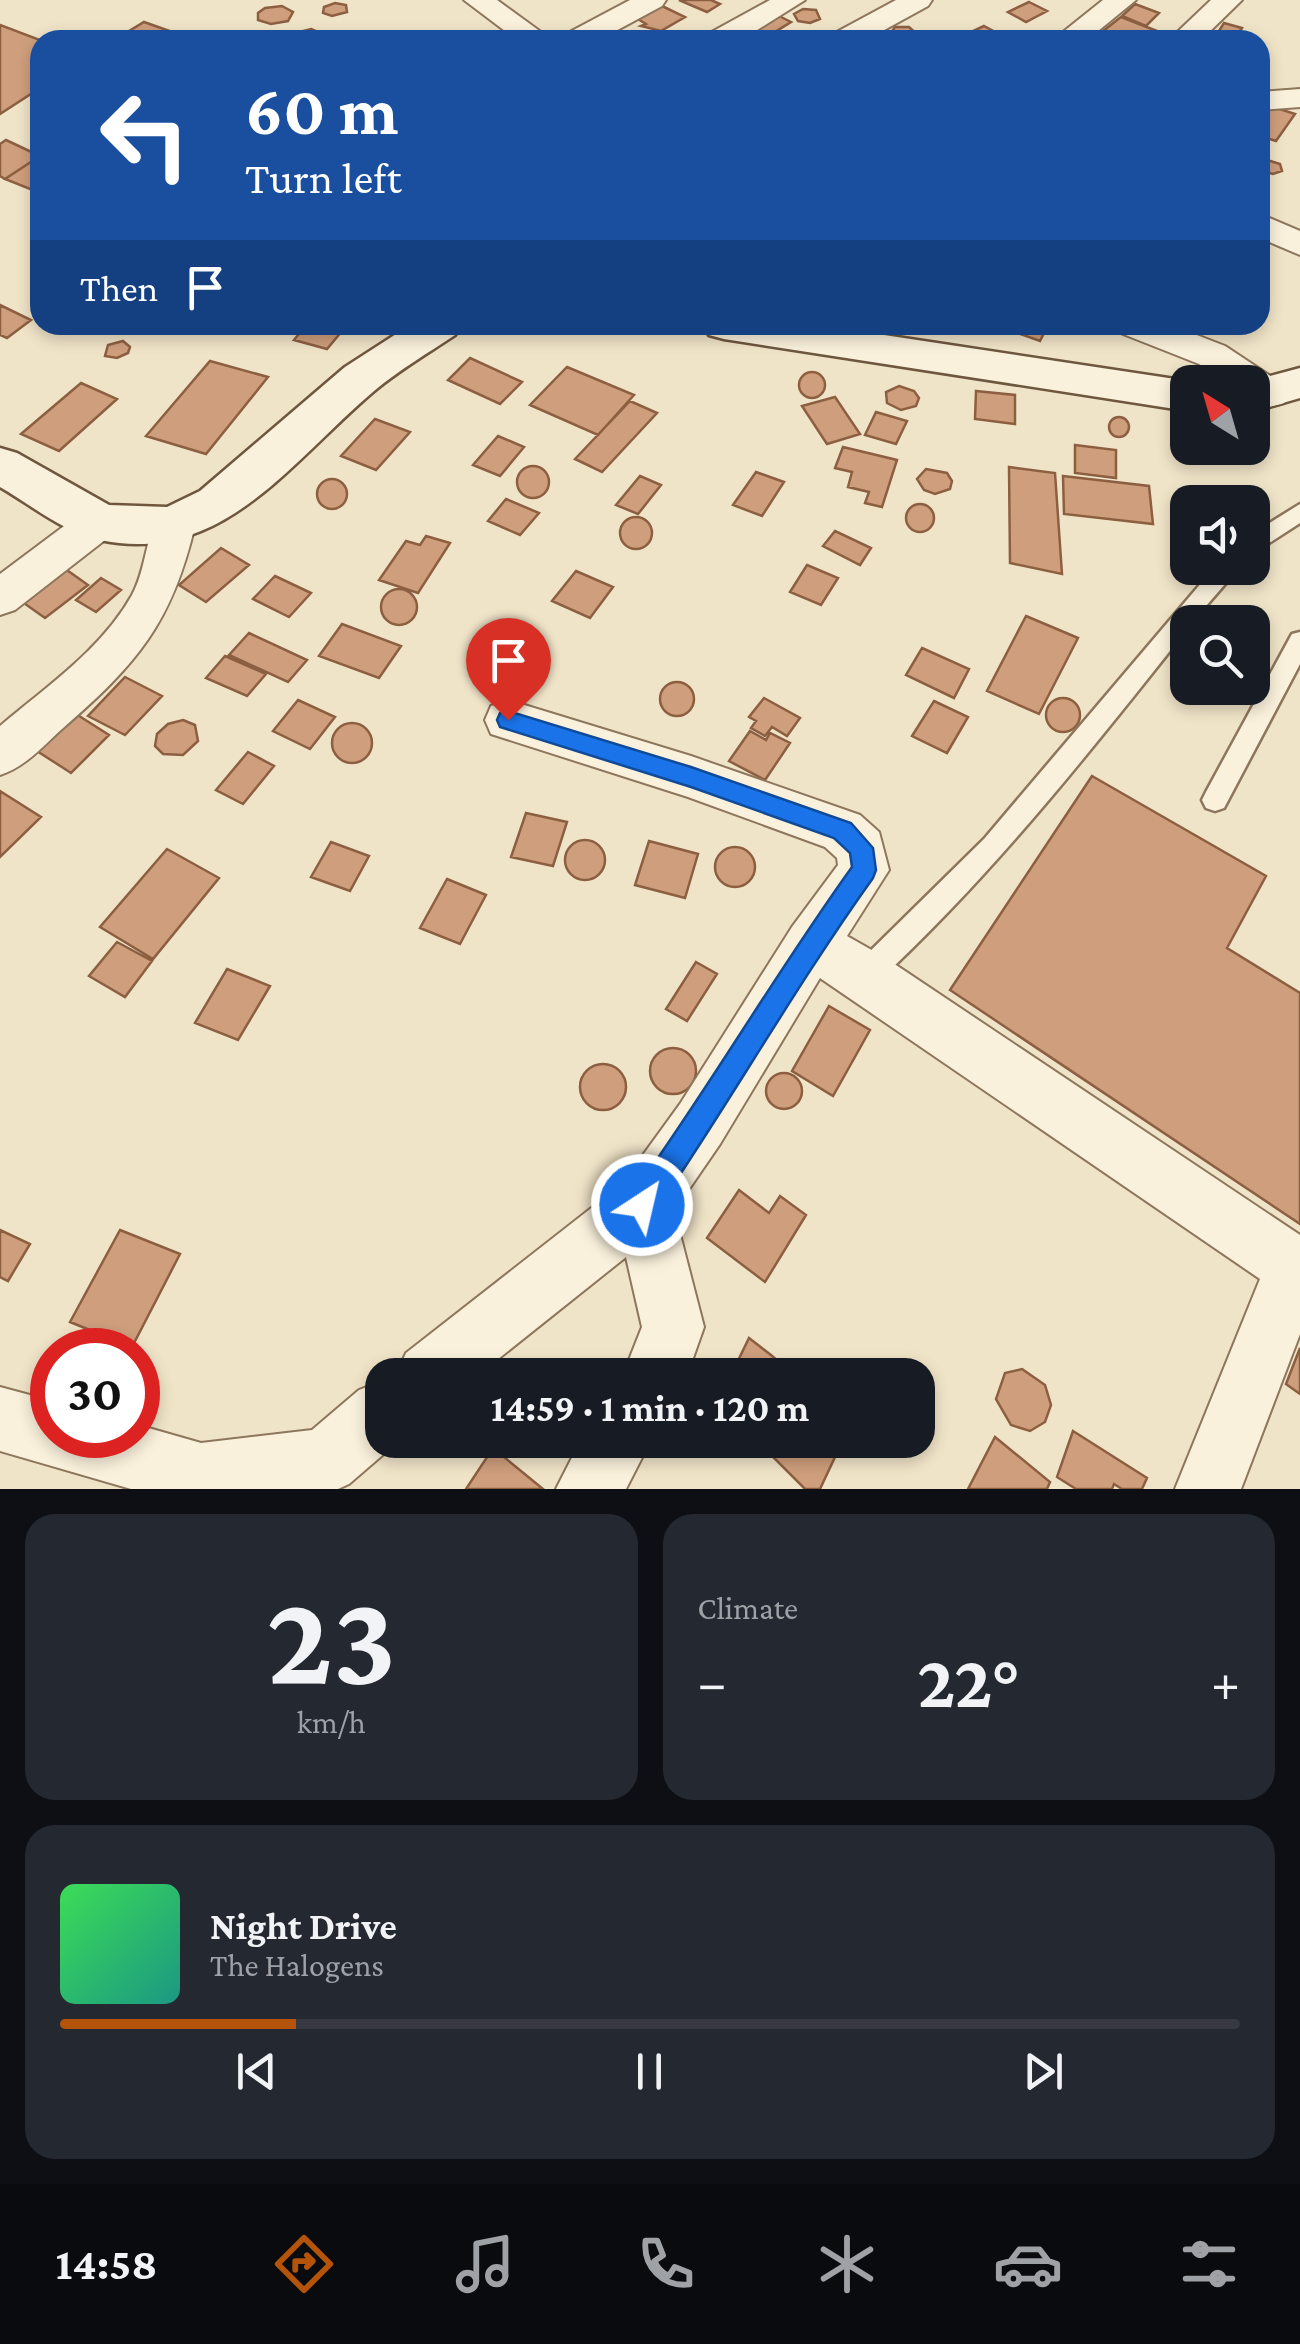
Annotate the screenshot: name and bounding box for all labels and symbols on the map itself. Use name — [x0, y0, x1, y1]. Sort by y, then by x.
north arrow — [1170, 365, 1270, 465]
pin — [466, 618, 551, 721]
position arrow — [590, 1153, 694, 1257]
speed limit sign: 30 — [30, 1328, 160, 1458]

